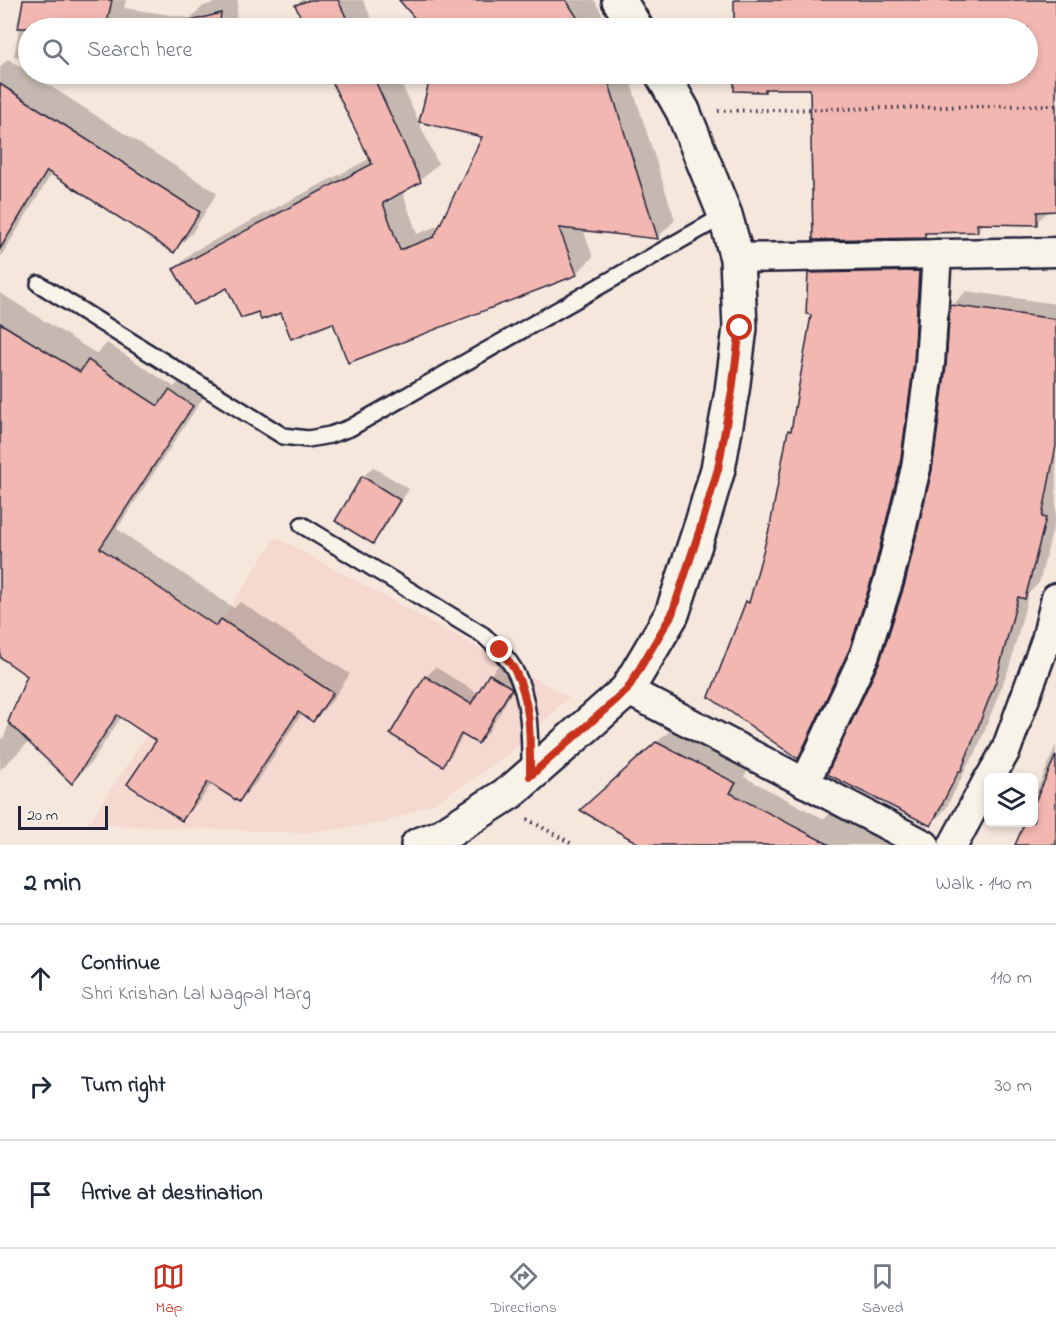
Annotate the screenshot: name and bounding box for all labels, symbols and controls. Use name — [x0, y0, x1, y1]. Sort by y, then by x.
search box — [18, 18, 1038, 84]
icon: search — [39, 35, 72, 68]
text: Search here — [87, 35, 192, 67]
route start — [726, 314, 752, 340]
route end — [486, 636, 512, 662]
map controls — [984, 773, 1038, 827]
button: layers — [984, 773, 1038, 827]
scale bar — [18, 803, 108, 830]
text: 20 m — [27, 804, 58, 828]
text: 2 min — [24, 865, 81, 903]
text: Walk · 140 m — [936, 870, 1032, 899]
text: Continue — [81, 948, 160, 980]
icon: ahead — [24, 962, 57, 995]
text: 110 m — [990, 964, 1032, 993]
text: Shri Krishan Lal Nagpal Marg — [81, 980, 311, 1009]
icon: right — [24, 1070, 57, 1103]
text: Turn right — [81, 1070, 166, 1102]
text: 30 m — [995, 1072, 1032, 1101]
icon: arrive — [24, 1178, 57, 1211]
text: Arrive at destination — [81, 1178, 263, 1210]
tab: Map — [152, 1260, 185, 1320]
tab: Directions — [490, 1260, 557, 1320]
tab: Saved — [862, 1260, 904, 1320]

